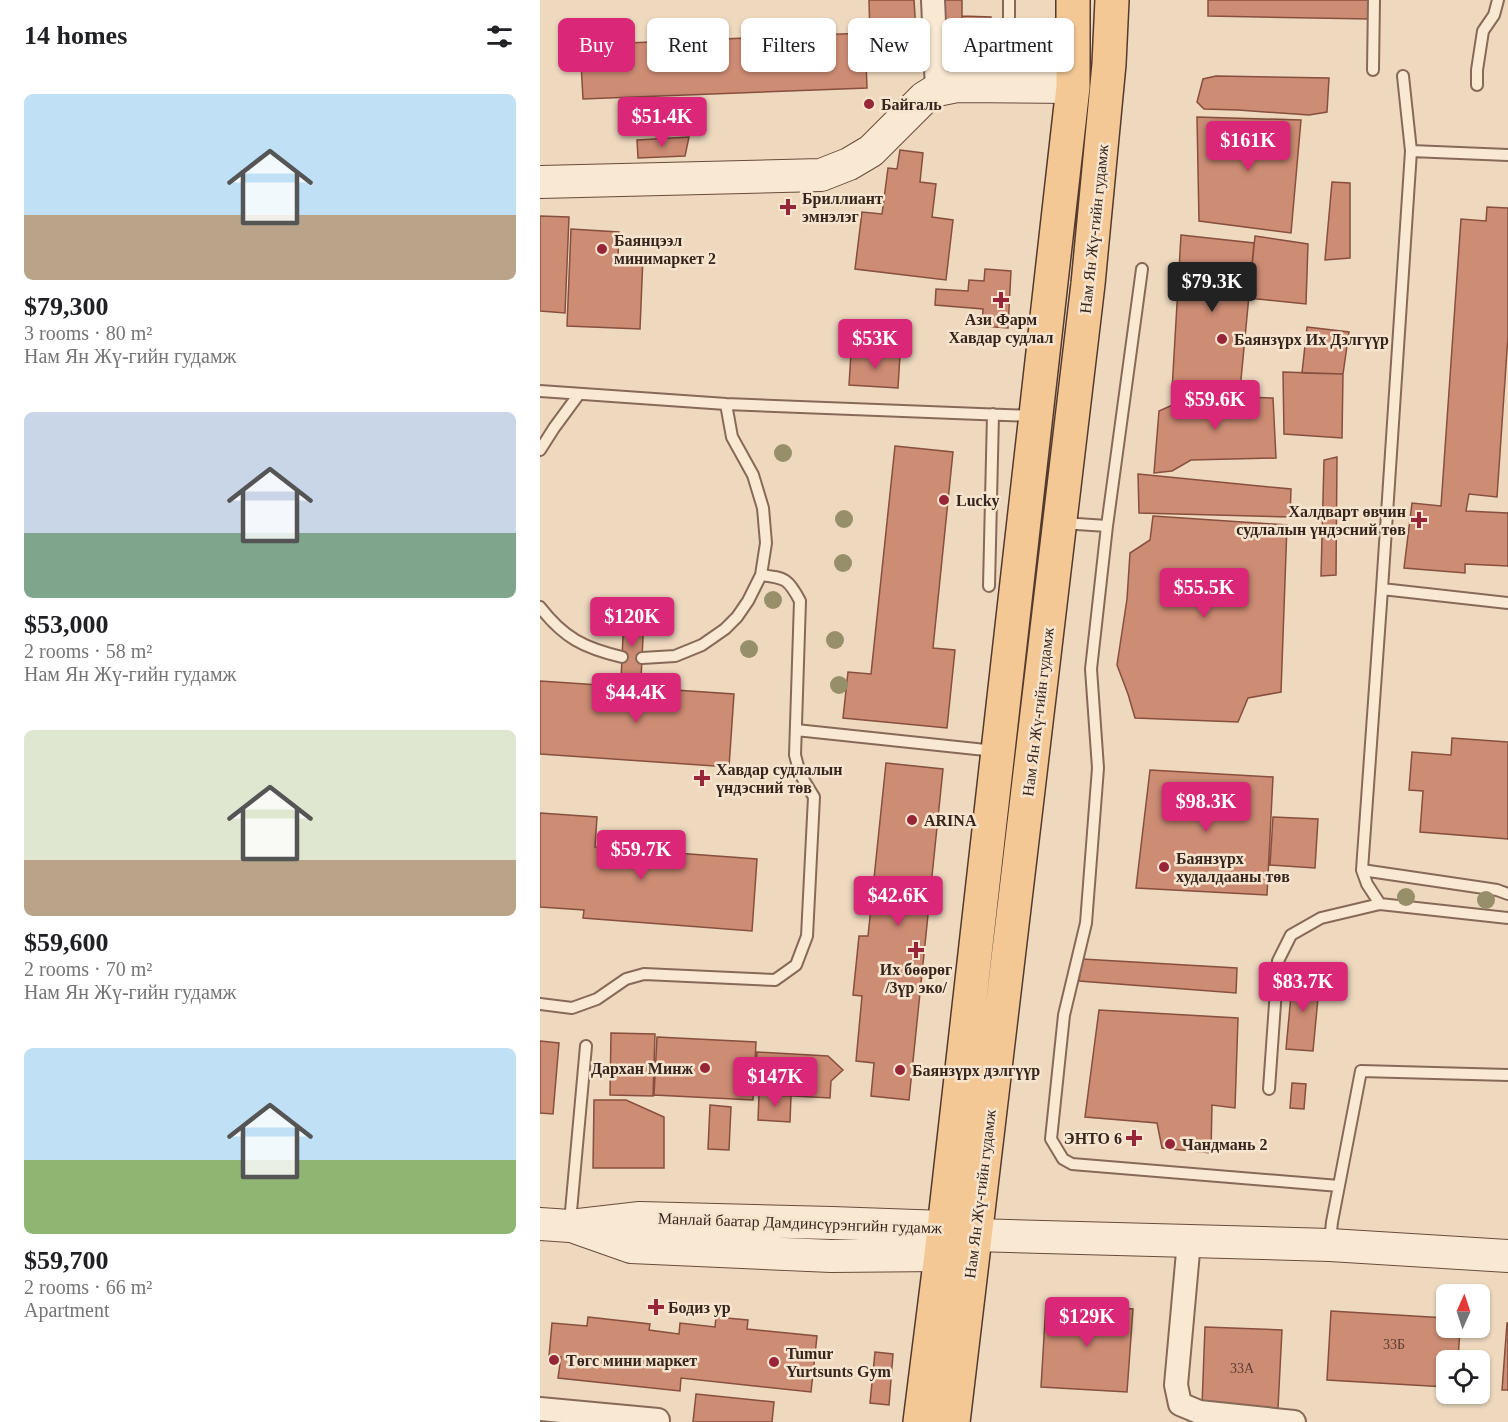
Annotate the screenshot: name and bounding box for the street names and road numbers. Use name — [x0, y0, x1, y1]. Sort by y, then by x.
street label: Нам Ян Жү-гийн гудамж — [1077, 143, 1112, 314]
street label: Нам Ян Жү-гийн гудамж — [1019, 626, 1058, 797]
street label: Нам Ян Жү-гийн гудамж — [961, 1108, 1000, 1279]
street label: Манлай баатар Дамдинсүрэнгийн гудамж — [658, 1210, 943, 1237]

